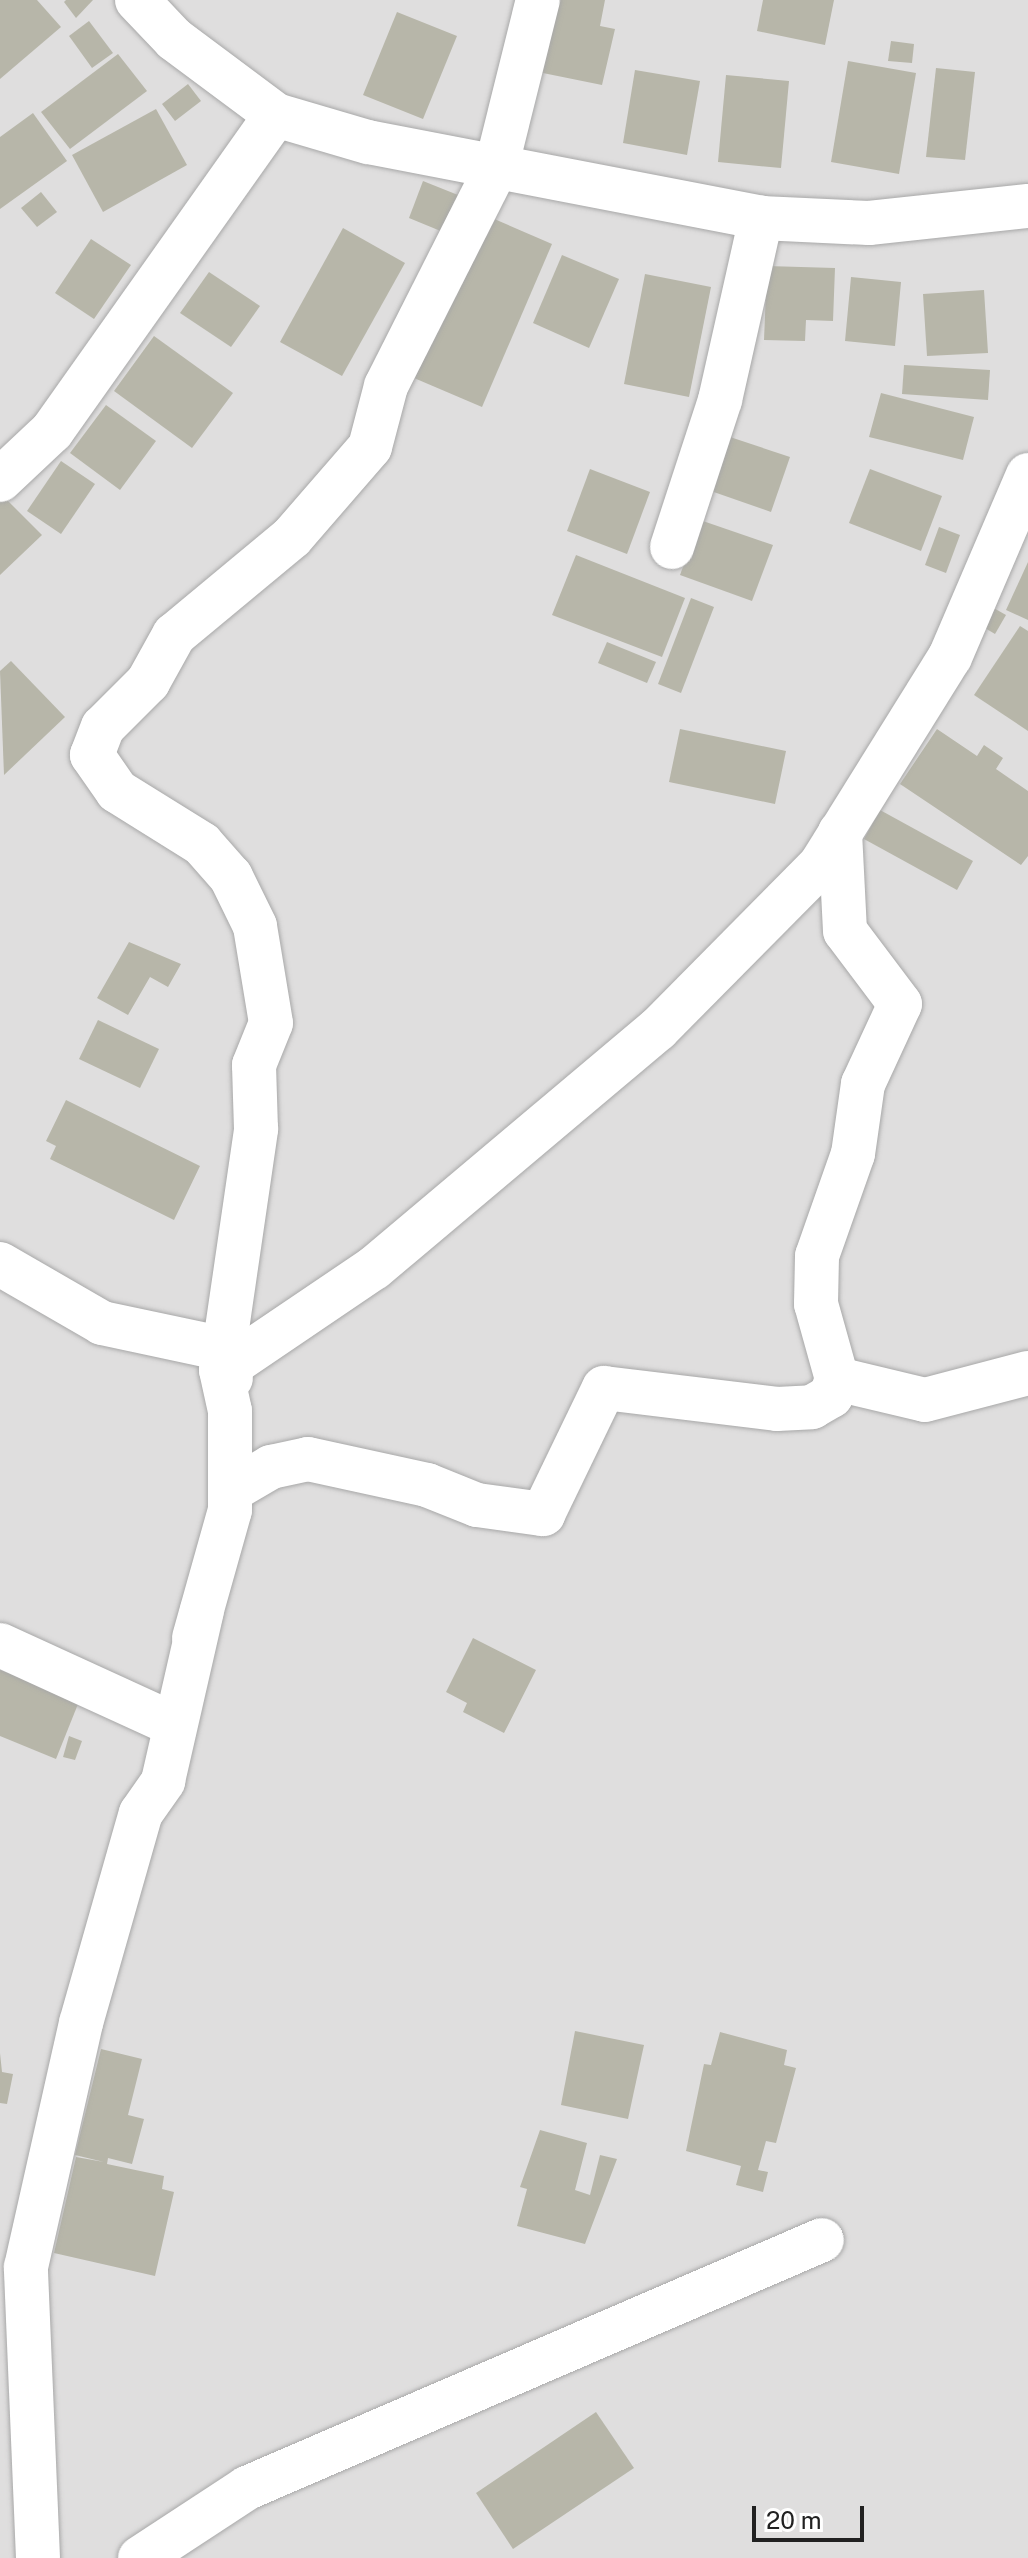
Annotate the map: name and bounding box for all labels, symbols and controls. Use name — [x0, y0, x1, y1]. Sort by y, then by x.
scale bar — [756, 2490, 868, 2540]
text: 20 m — [766, 2506, 822, 2534]

